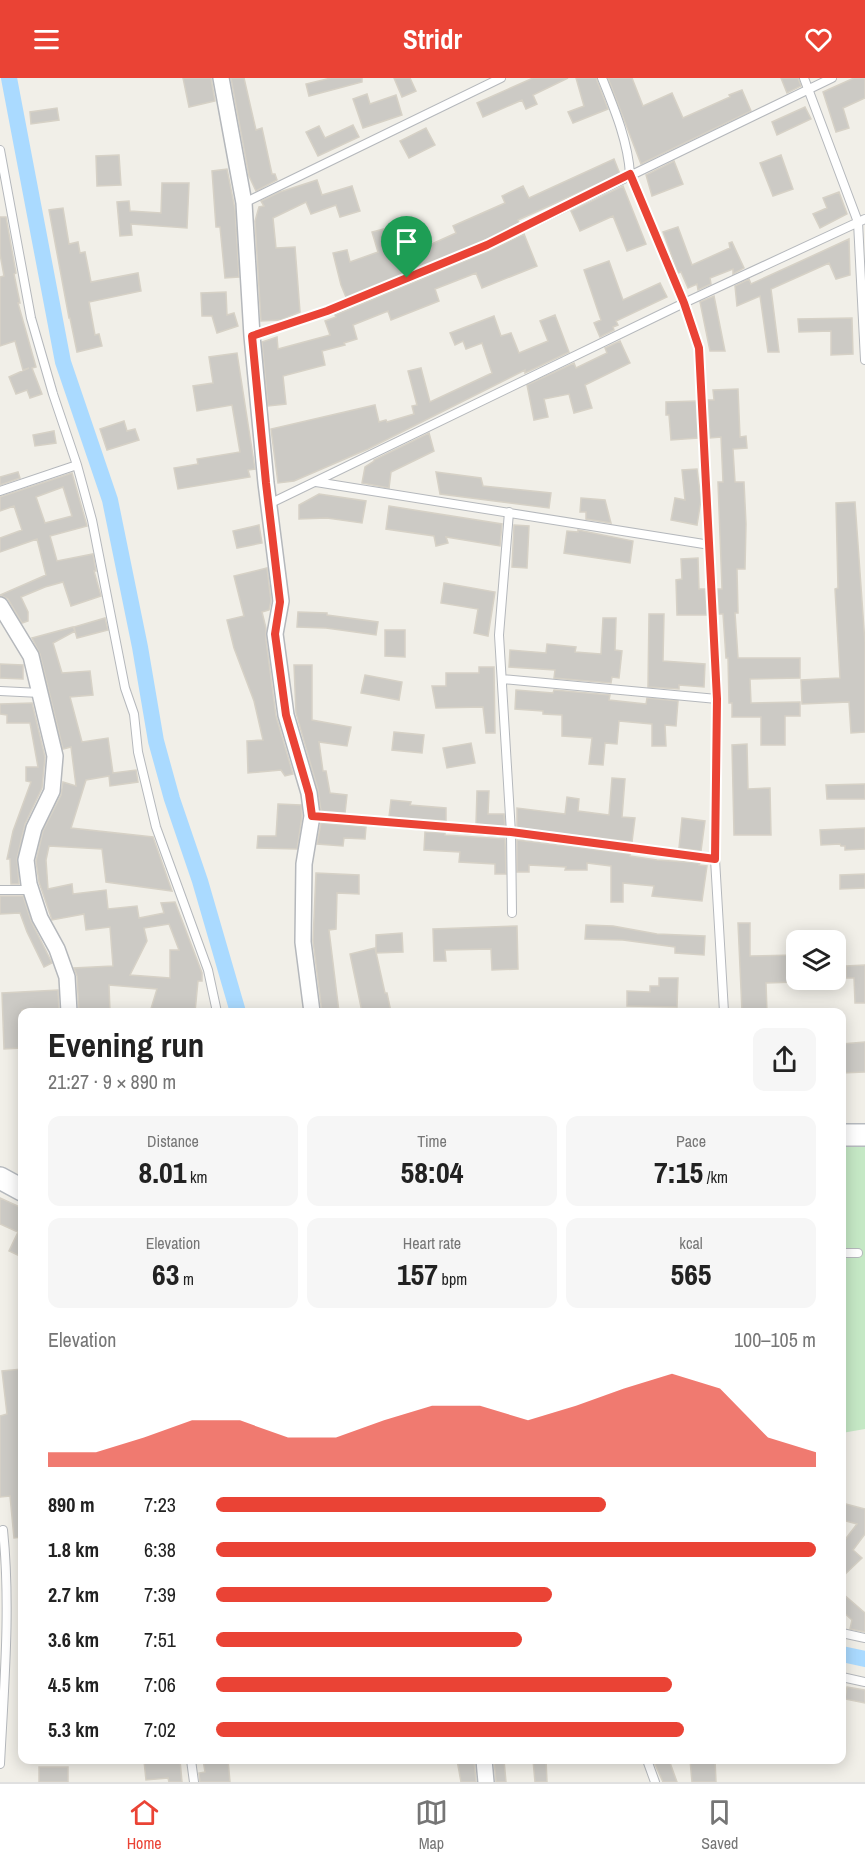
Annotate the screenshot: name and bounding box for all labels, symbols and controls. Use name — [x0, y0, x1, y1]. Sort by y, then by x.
text: Stridr — [403, 21, 462, 57]
icon: menu — [30, 23, 63, 56]
icon: heart — [802, 23, 835, 56]
pin — [381, 216, 432, 278]
icon: arrive — [390, 225, 423, 258]
map controls — [786, 930, 846, 990]
button: layers — [786, 930, 846, 990]
text: Evening run — [48, 1023, 204, 1067]
button: share — [753, 1028, 816, 1091]
text: 21:27 · 9 × 890 m — [48, 1068, 176, 1095]
text: Distance — [147, 1130, 199, 1152]
text: Time — [417, 1130, 447, 1152]
text: Pace — [676, 1130, 706, 1152]
text: 8.01 — [138, 1152, 186, 1192]
text: 58:04 — [401, 1152, 463, 1192]
text: 7:15 — [654, 1152, 703, 1192]
text: km — [186, 1166, 208, 1188]
text: /km — [703, 1166, 728, 1188]
text: Elevation — [146, 1232, 200, 1254]
text: Heart rate — [403, 1232, 461, 1254]
text: kcal — [679, 1232, 703, 1254]
text: 63 — [152, 1254, 179, 1294]
text: 157 — [397, 1254, 438, 1294]
text: 565 — [670, 1254, 712, 1294]
text: m — [179, 1268, 194, 1290]
text: bpm — [438, 1268, 467, 1290]
text: Elevation — [48, 1326, 116, 1353]
text: 100–105 m — [734, 1326, 816, 1353]
text: 890 m — [48, 1491, 95, 1518]
text: 7:23 — [144, 1491, 176, 1518]
text: 1.8 km — [48, 1536, 99, 1563]
text: 6:38 — [144, 1536, 176, 1563]
text: 2.7 km — [48, 1581, 99, 1608]
text: 7:39 — [144, 1581, 176, 1608]
text: 3.6 km — [48, 1626, 99, 1653]
text: 7:51 — [144, 1626, 176, 1653]
text: 4.5 km — [48, 1671, 99, 1698]
text: 7:06 — [144, 1671, 176, 1698]
text: 5.3 km — [48, 1716, 99, 1743]
text: 7:02 — [144, 1716, 176, 1743]
tab: Home — [127, 1796, 162, 1854]
tab: Map — [415, 1796, 448, 1854]
tab: Saved — [701, 1796, 738, 1854]

